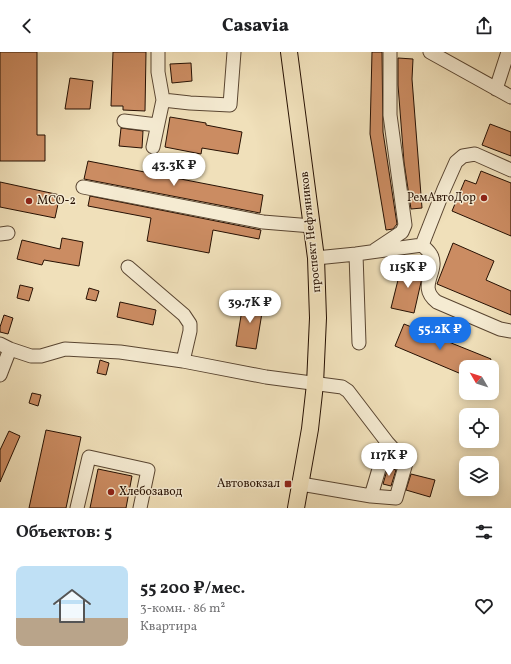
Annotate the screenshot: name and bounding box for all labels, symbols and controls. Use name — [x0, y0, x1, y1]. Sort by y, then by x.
text: Casavia — [222, 14, 289, 39]
icon: back — [16, 15, 38, 37]
icon: share — [473, 15, 495, 37]
pin: 43.3K ₽ — [137, 153, 211, 187]
text: 43.3K ₽ — [151, 157, 197, 175]
street label: проспект Нефтяников — [297, 171, 325, 293]
place label: РемАвтоДор — [407, 190, 476, 206]
place label: МСО-2 — [37, 193, 76, 209]
marker: РемАвтоДор — [479, 193, 489, 203]
marker: МСО-2 — [24, 196, 34, 206]
pin: 115K ₽ — [375, 255, 441, 289]
text: 115K ₽ — [389, 259, 427, 277]
pin: 39.7K ₽ — [213, 290, 287, 324]
text: 39.7K ₽ — [228, 294, 272, 312]
pin: 55.2K ₽ — [403, 317, 477, 351]
text: 55.2K ₽ — [418, 321, 462, 339]
north arrow — [459, 360, 499, 400]
map controls — [459, 360, 499, 496]
button: locate — [459, 408, 499, 448]
pin: 117K ₽ — [356, 443, 422, 477]
text: 117K ₽ — [370, 447, 408, 465]
button: layers — [459, 456, 499, 496]
place label: Автовокзал — [217, 476, 280, 492]
marker: Автовокзал — [283, 479, 293, 489]
place label: Хлебозавод — [119, 484, 183, 500]
marker: Хлебозавод — [106, 487, 116, 497]
text: Объектов: 5 — [16, 521, 112, 544]
icon: filters — [473, 521, 495, 543]
text: 55 200 ₽/мес. — [140, 577, 245, 600]
icon: home — [48, 582, 96, 630]
icon: heart — [473, 595, 495, 617]
text: 3-комн. · 86 m² — [140, 600, 225, 618]
text: Квартира — [140, 618, 197, 636]

